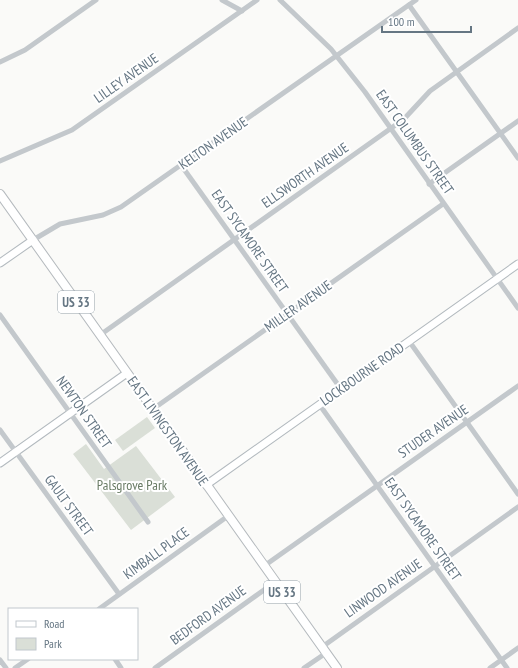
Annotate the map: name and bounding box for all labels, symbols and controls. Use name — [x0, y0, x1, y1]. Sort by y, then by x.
scale bar — [382, 8, 471, 34]
text: 100 m — [388, 14, 415, 29]
street label: LILLEY AVENUE — [90, 49, 162, 107]
street label: EAST COLUMBUS STREET — [372, 86, 458, 198]
street label: KELTON AVENUE — [175, 113, 251, 173]
street label: ELLSWORTH AVENUE — [258, 138, 352, 212]
street label: EAST SYCAMORE STREET — [208, 186, 293, 297]
street label: MILLER AVENUE — [261, 276, 335, 336]
road number: US 33 — [58, 291, 94, 313]
street label: LOCKBOURNE ROAD — [316, 338, 408, 410]
street label: NEWTON STREET — [53, 372, 116, 452]
street label: EAST LIVINGSTON AVENUE — [123, 373, 213, 489]
street label: STUDER AVENUE — [394, 400, 472, 462]
street label: GAULT STREET — [41, 471, 98, 540]
street label: EAST SYCAMORE STREET — [381, 474, 466, 585]
park label: Palsgrove Park — [97, 476, 168, 494]
street label: KIMBALL PLACE — [119, 523, 193, 583]
street label: LINWOOD AVENUE — [341, 555, 425, 621]
street label: BEDFORD AVENUE — [167, 581, 249, 649]
road number: US 33 — [264, 581, 300, 603]
legend — [8, 608, 138, 660]
text: Road — [44, 616, 64, 631]
text: Park — [44, 636, 62, 651]

